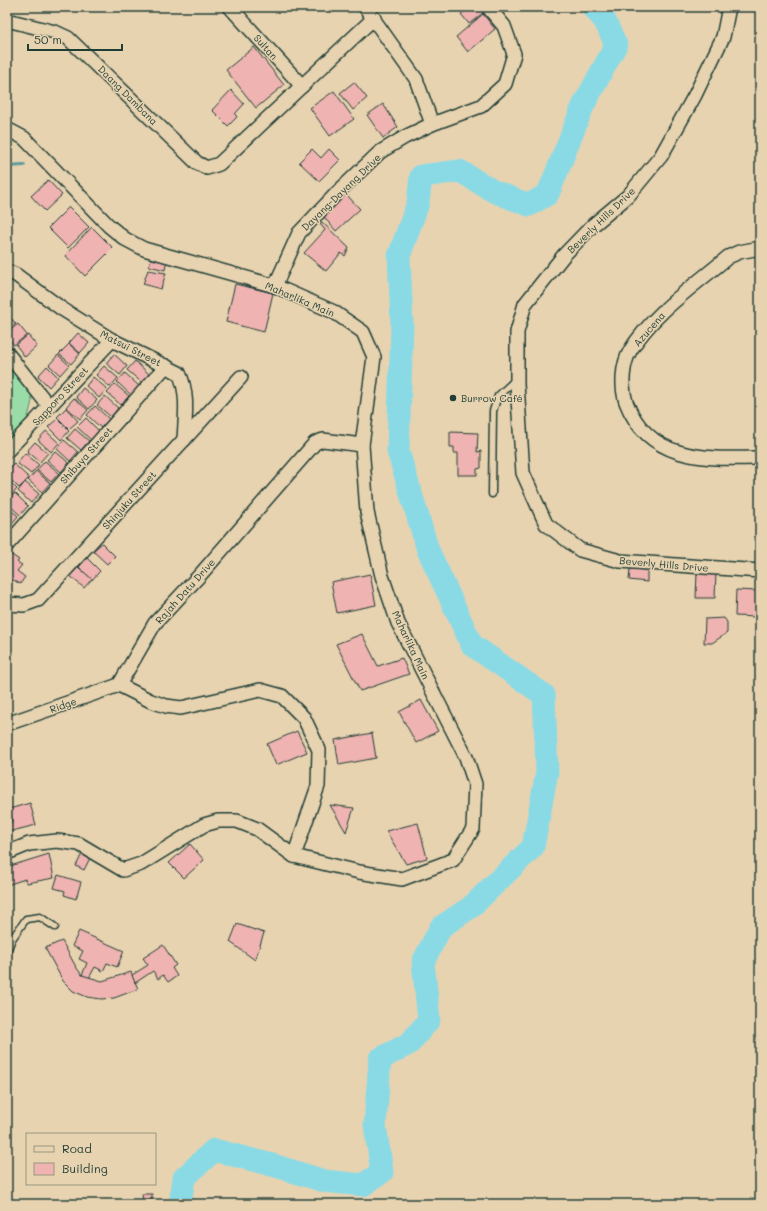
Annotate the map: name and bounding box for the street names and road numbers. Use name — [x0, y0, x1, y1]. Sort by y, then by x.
street label: Sultan — [251, 31, 281, 63]
street label: Daang Dambana — [95, 62, 161, 128]
street label: Dayang-Dayang Drive — [298, 150, 384, 234]
street label: Beverly Hills Drive — [564, 184, 638, 256]
street label: Maharlika Main — [263, 278, 337, 320]
street label: Azucena — [630, 309, 668, 349]
street label: Matsui Street — [98, 327, 164, 369]
street label: Sapporo Street — [29, 363, 91, 429]
street label: Shibuya Street — [56, 423, 116, 487]
street label: Shinjuku Street — [99, 468, 159, 532]
street label: Beverly Hills Drive — [619, 553, 709, 575]
street label: Rajah Datu Drive — [152, 555, 218, 627]
street label: Maharlika Main — [389, 608, 433, 682]
street label: Ridge — [48, 694, 78, 716]

